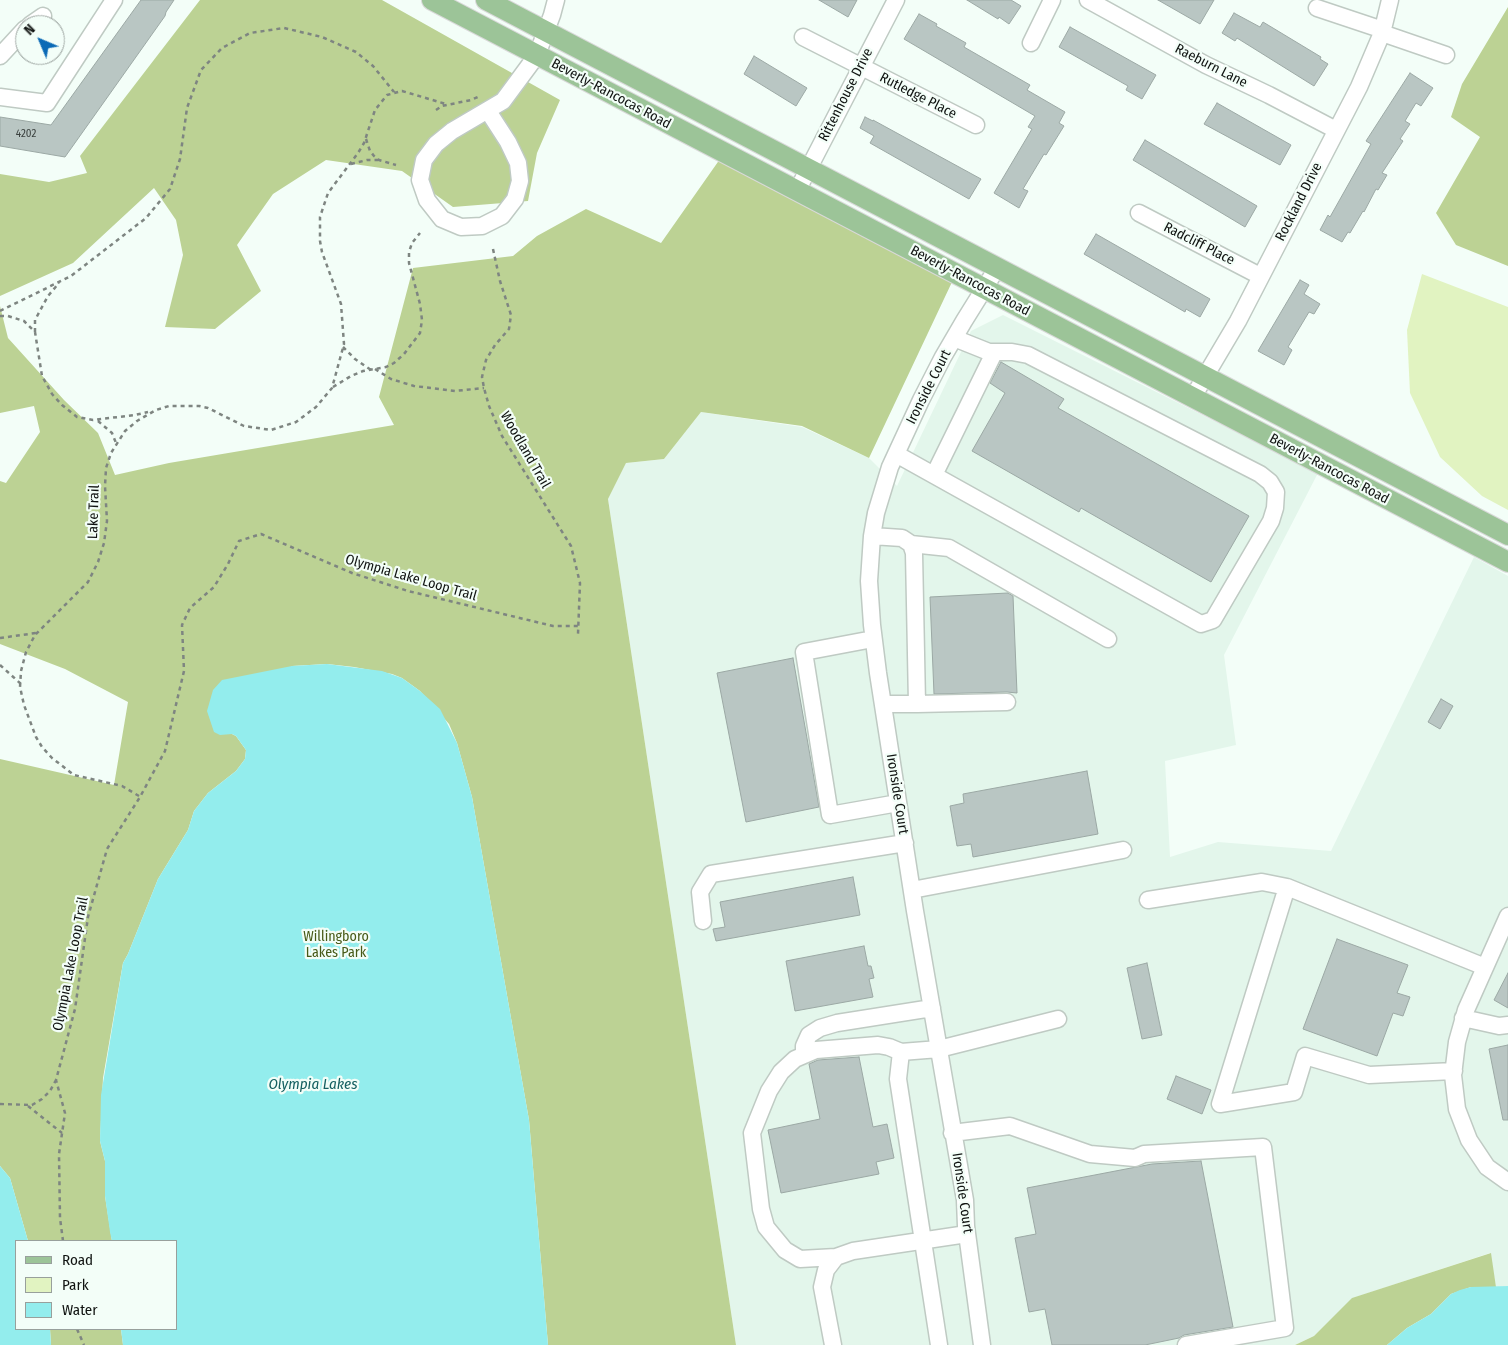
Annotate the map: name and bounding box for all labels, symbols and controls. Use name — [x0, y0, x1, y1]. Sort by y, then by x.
north arrow — [15, 15, 65, 65]
text: N — [21, 21, 39, 39]
street label: Raeburn Lane — [1172, 41, 1250, 91]
street label: Rittenhouse Drive — [815, 46, 877, 144]
street label: Beverly-Rancocas Road — [548, 55, 674, 133]
street label: Rutledge Place — [877, 69, 959, 123]
house number: 4202 — [16, 127, 36, 141]
street label: Rockland Drive — [1272, 160, 1326, 244]
street label: Radcliff Place — [1161, 219, 1237, 269]
street label: Beverly-Rancocas Road — [907, 242, 1033, 320]
street label: Ironside Court — [903, 347, 955, 427]
street label: Woodland Trail — [496, 409, 554, 491]
street label: Beverly-Rancocas Road — [1266, 430, 1392, 508]
street label: Lake Trail — [85, 485, 103, 539]
street label: Olympia Lake Loop Trail — [343, 551, 479, 605]
street label: Ironside Court — [882, 753, 912, 835]
street label: Olympia Lake Loop Trail — [50, 896, 92, 1032]
park label: Willingboro Lakes Park — [303, 929, 369, 962]
water label: Olympia Lakes — [268, 1076, 358, 1094]
street label: Ironside Court — [948, 1152, 976, 1234]
legend — [15, 1240, 178, 1330]
text: Road — [62, 1251, 93, 1269]
text: Park — [62, 1276, 89, 1294]
text: Water — [62, 1301, 97, 1319]

